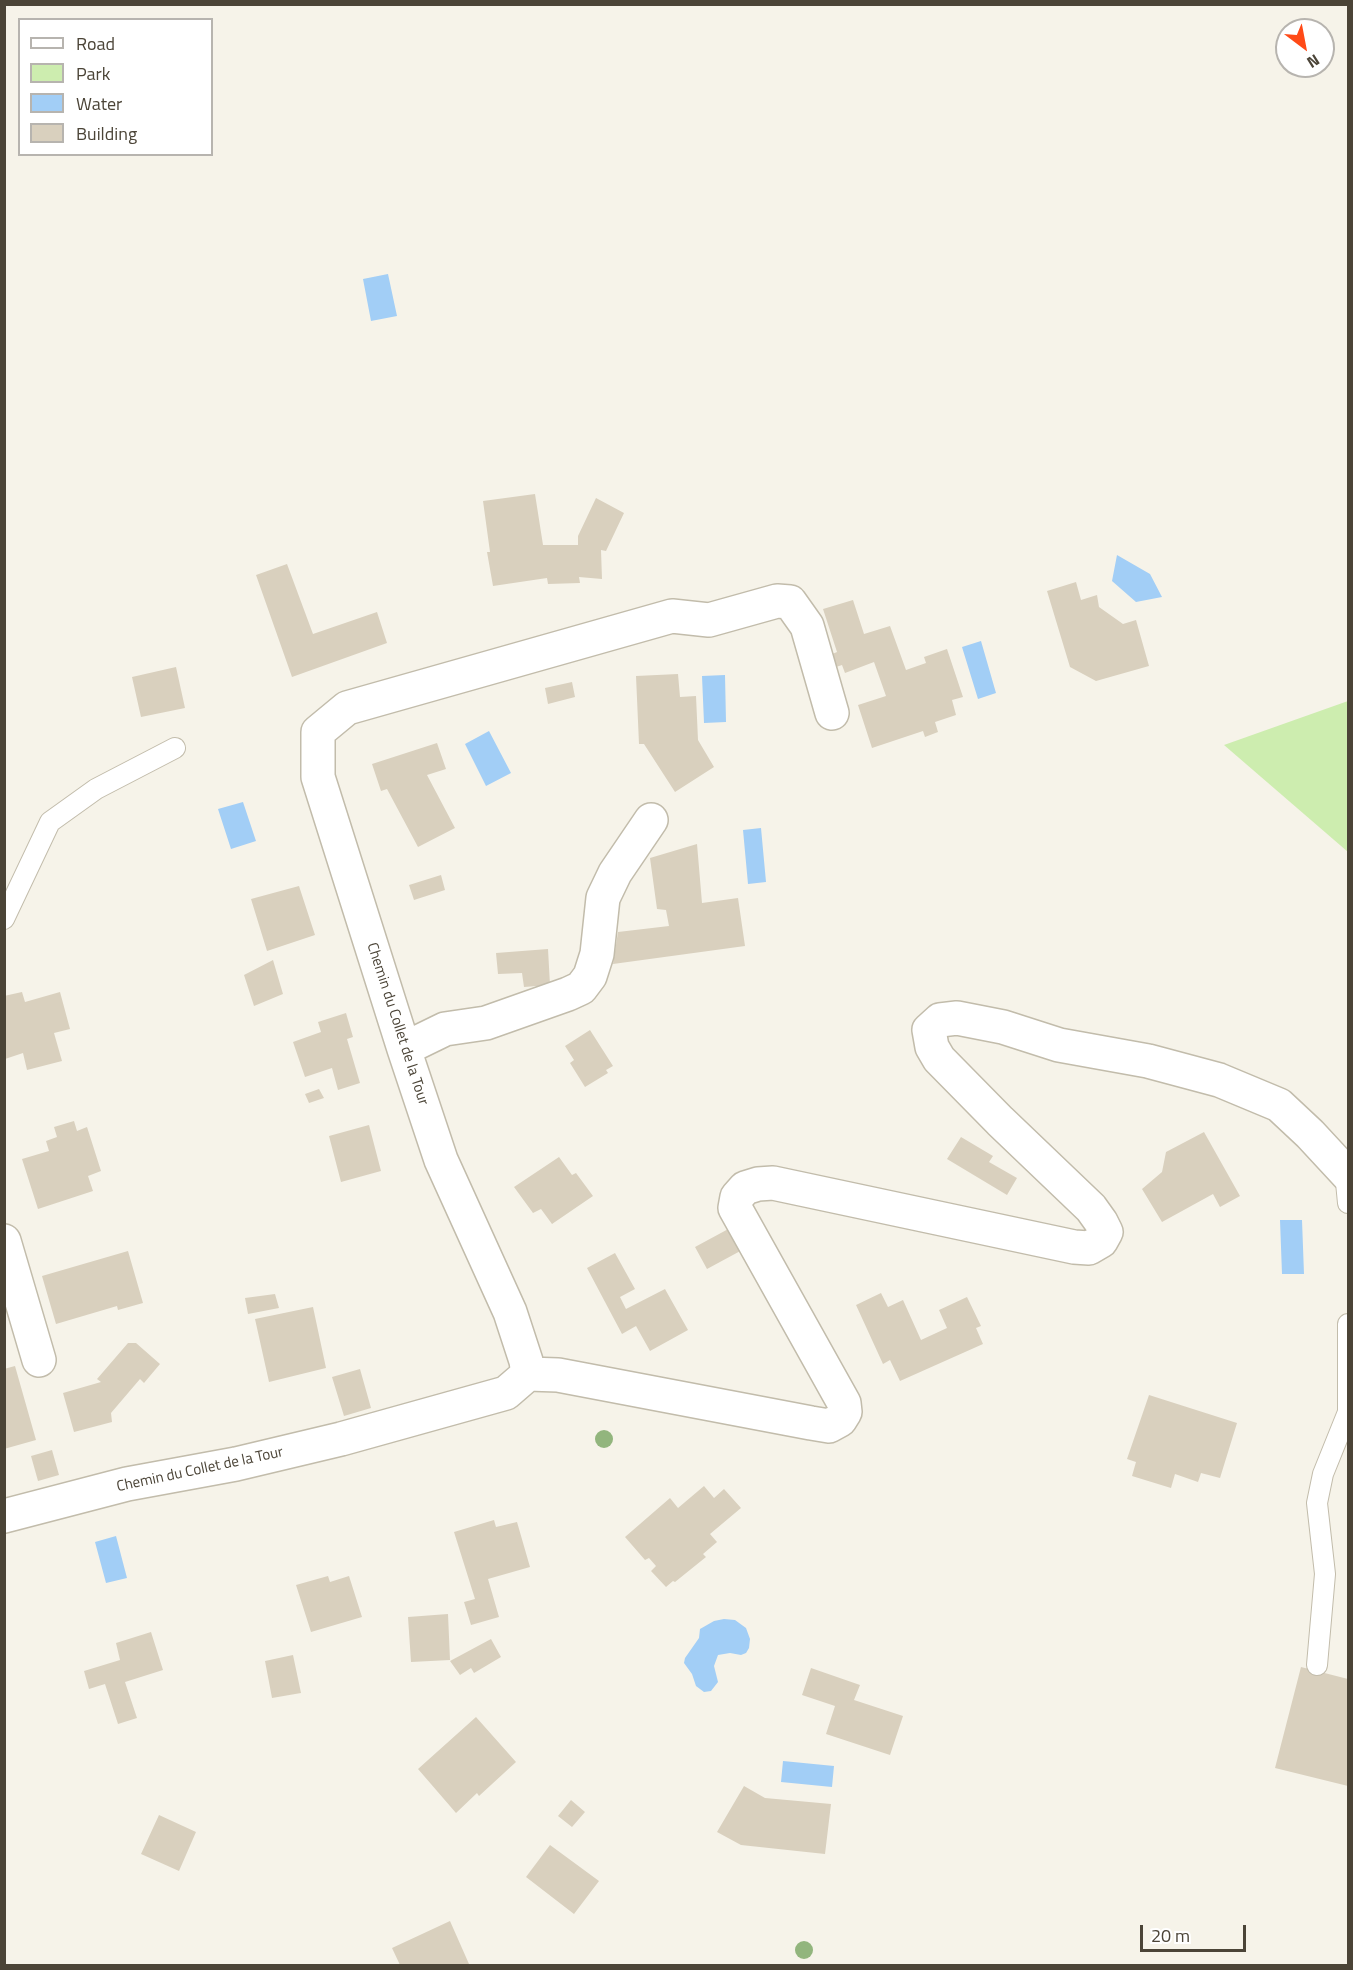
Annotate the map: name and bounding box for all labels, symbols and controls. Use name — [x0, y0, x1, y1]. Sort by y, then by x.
legend — [18, 18, 213, 156]
north arrow — [1275, 18, 1335, 78]
text: Road — [76, 30, 115, 57]
text: N — [1302, 48, 1325, 75]
text: Park — [76, 60, 110, 87]
text: Water — [76, 90, 122, 117]
text: Building — [76, 120, 137, 147]
street label: Chemin du Collet de la Tour — [362, 940, 432, 1108]
street label: Chemin du Collet de la Tour — [115, 1444, 285, 1496]
scale bar — [1143, 1913, 1250, 1951]
text: 20 m — [1151, 1922, 1190, 1949]

